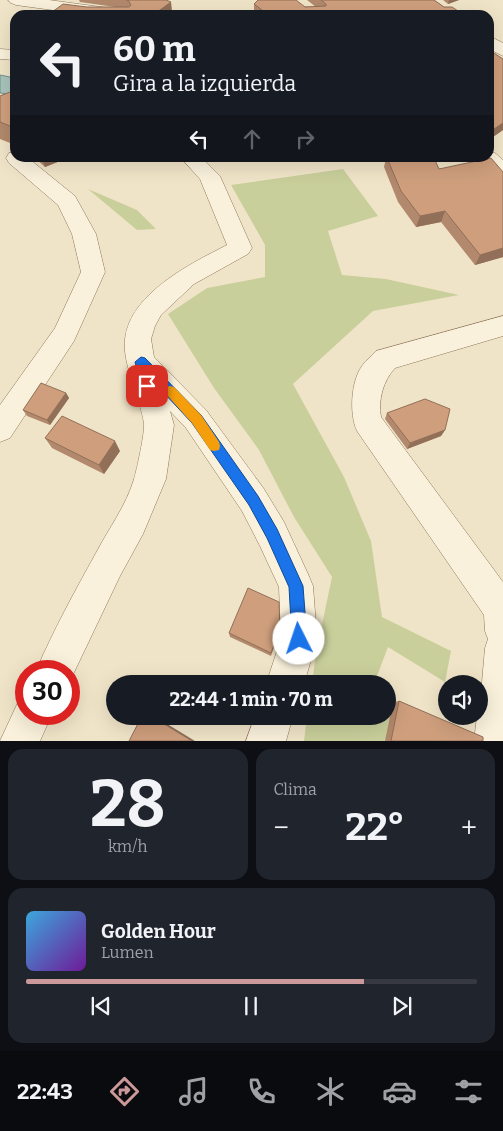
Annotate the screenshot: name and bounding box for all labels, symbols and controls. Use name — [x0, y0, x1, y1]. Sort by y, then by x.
text: 60 m — [113, 28, 196, 70]
icon: left — [30, 30, 95, 95]
text: Gira a la izquierda — [113, 70, 296, 97]
icon: left — [185, 125, 213, 153]
icon: ahead — [238, 125, 266, 153]
icon: right — [291, 125, 319, 153]
pin — [126, 365, 168, 407]
icon: arrive — [133, 372, 161, 400]
position arrow — [272, 612, 324, 664]
speed limit sign: 30 — [15, 660, 80, 725]
map controls — [438, 675, 488, 725]
button: sound — [438, 675, 488, 725]
text: 22:44 · 1 min · 70 m — [169, 688, 333, 711]
text: 28 — [90, 765, 166, 843]
text: Clima — [274, 780, 317, 799]
text: 22° — [345, 804, 405, 850]
text: − — [274, 811, 289, 844]
text: + — [461, 811, 477, 844]
text: km/h — [108, 837, 148, 856]
text: Golden Hour — [101, 920, 216, 943]
text: Lumen — [101, 943, 154, 962]
icon: previous — [87, 992, 115, 1020]
icon: pause — [237, 992, 265, 1020]
icon: next — [388, 992, 416, 1020]
icon: directions — [107, 1074, 142, 1109]
icon: music — [176, 1074, 211, 1109]
icon: phone — [244, 1074, 279, 1109]
icon: climate — [313, 1074, 348, 1109]
icon: car — [382, 1074, 417, 1109]
icon: filters — [451, 1074, 486, 1109]
text: 22:43 — [17, 1078, 73, 1105]

